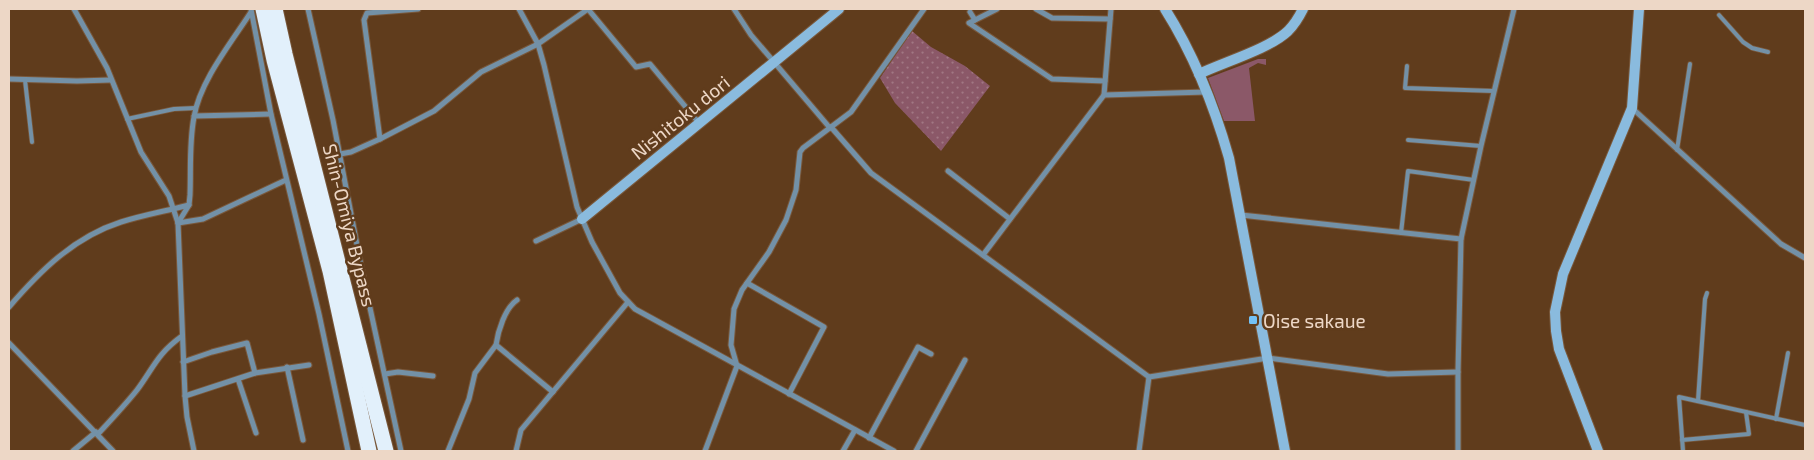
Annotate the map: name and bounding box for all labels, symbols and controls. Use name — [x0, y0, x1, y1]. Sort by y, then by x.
street label: Nishitoku dori — [626, 70, 734, 164]
street label: Shin-Omiya Bypass — [319, 141, 381, 309]
place label: Oise sakaue — [1263, 309, 1366, 332]
marker: Oise sakaue — [1247, 314, 1259, 326]

